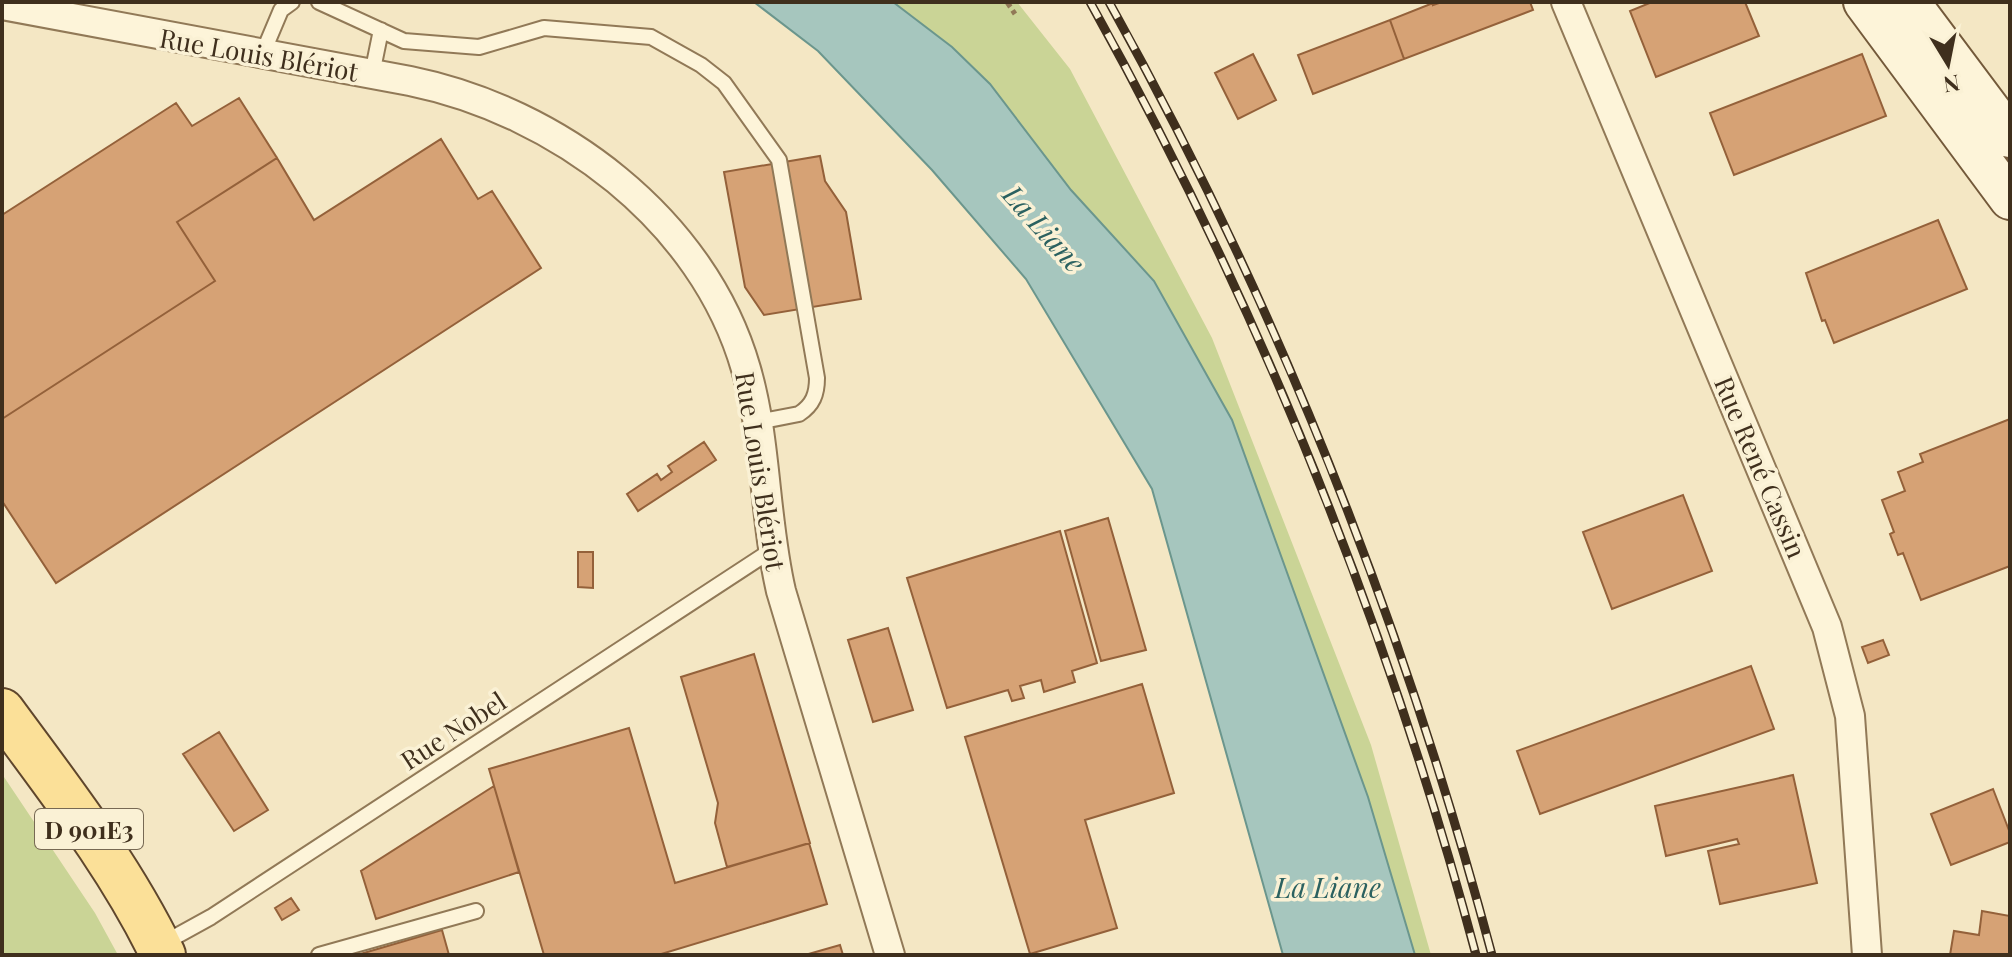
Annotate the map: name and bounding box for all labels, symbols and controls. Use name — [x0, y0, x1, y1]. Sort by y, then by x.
street label: Rue Louis Blériot — [157, 19, 362, 89]
north arrow — [1908, 24, 1988, 104]
text: N — [1941, 69, 1962, 101]
water label: La Liane — [995, 176, 1094, 280]
street label: Rue Louis Blériot — [728, 369, 794, 574]
street label: Rue René Cassin — [1707, 371, 1815, 564]
street label: Rue Nobel — [394, 683, 512, 777]
road number: D 901E3 — [35, 809, 143, 849]
water label: La Liane — [1274, 868, 1381, 905]

